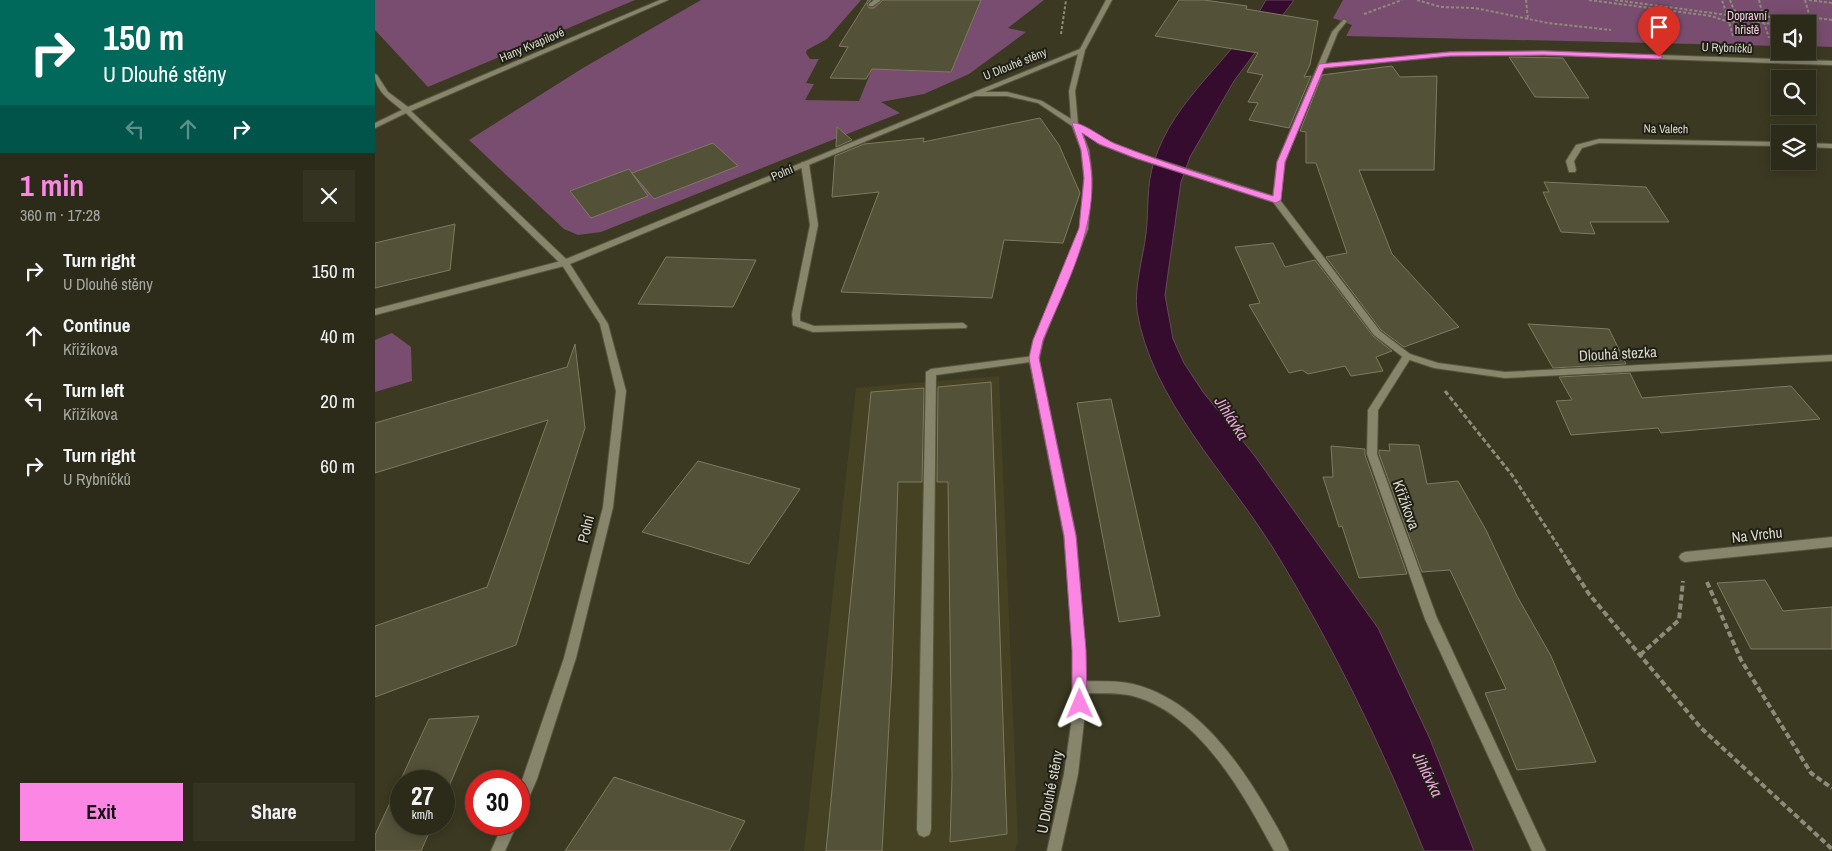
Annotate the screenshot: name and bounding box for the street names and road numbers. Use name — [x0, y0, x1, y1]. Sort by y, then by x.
street label: Hany Kvapilové — [497, 24, 567, 66]
street label: U Rybníčků — [1701, 39, 1753, 57]
street label: U Dlouhé stěny — [981, 44, 1049, 84]
street label: Na Valech — [1644, 121, 1688, 137]
street label: Polní — [769, 161, 796, 185]
street label: Dlouhá stezka — [1579, 341, 1658, 366]
street label: Křižíkova — [1388, 477, 1425, 533]
street label: Polní — [572, 512, 599, 545]
street label: Na Vrchu — [1731, 521, 1783, 548]
street label: U Dlouhé stěny — [1031, 748, 1068, 835]

